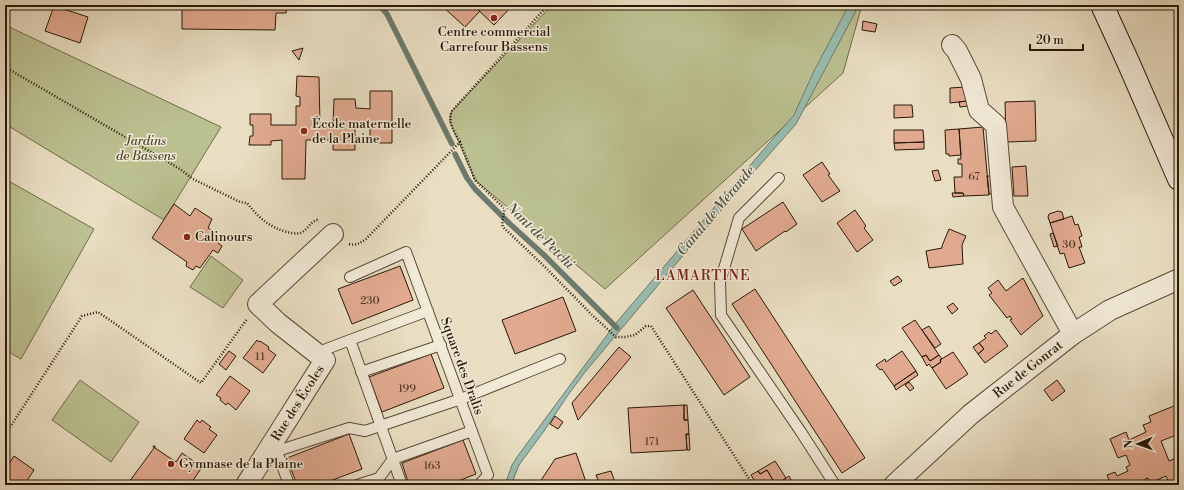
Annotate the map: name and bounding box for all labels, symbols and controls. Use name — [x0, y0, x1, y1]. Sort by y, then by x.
marker: Centre commercial Carrefour Bassens — [489, 13, 499, 23]
place label: Centre commercial Carrefour Bassens — [438, 24, 550, 55]
scale bar — [1030, 26, 1083, 52]
text: 20 m — [1036, 33, 1064, 48]
place label: École maternelle de la Plaine — [312, 115, 412, 147]
marker: École maternelle de la Plaine — [299, 126, 309, 136]
park label: Jardins de Bassens — [116, 133, 176, 164]
water label: Canal de Mérande — [673, 162, 759, 260]
house number: 67 — [968, 170, 980, 184]
water label: Nant de Petchi — [501, 198, 578, 274]
place label: Calinours — [195, 229, 253, 245]
marker: Calinours — [182, 232, 192, 242]
house number: 30 — [1062, 238, 1076, 252]
district label: LAMARTINE — [655, 267, 751, 285]
house number: 230 — [360, 294, 380, 308]
street label: Square des Dralis — [437, 315, 487, 417]
street label: Rue de Gonrat — [990, 337, 1066, 402]
house number: 11 — [255, 350, 265, 364]
street label: Rue des Écoles — [268, 362, 328, 444]
house number: 199 — [398, 382, 416, 396]
north arrow — [1118, 424, 1158, 464]
house number: 171 — [645, 435, 660, 449]
text: N — [1122, 439, 1136, 449]
place label: Gymnase de la Plaine — [179, 456, 304, 472]
marker: Gymnase de la Plaine — [166, 459, 176, 469]
house number: 163 — [423, 459, 441, 473]

